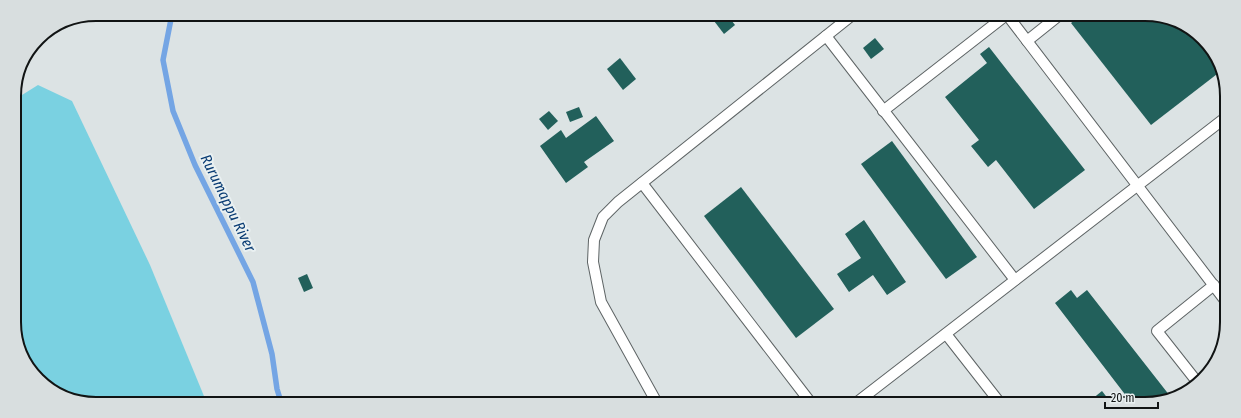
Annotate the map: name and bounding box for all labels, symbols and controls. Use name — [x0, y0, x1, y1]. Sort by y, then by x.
water label: Rurumappu River — [197, 151, 260, 255]
scale bar — [1105, 384, 1158, 410]
text: 20 m — [1111, 391, 1135, 405]

